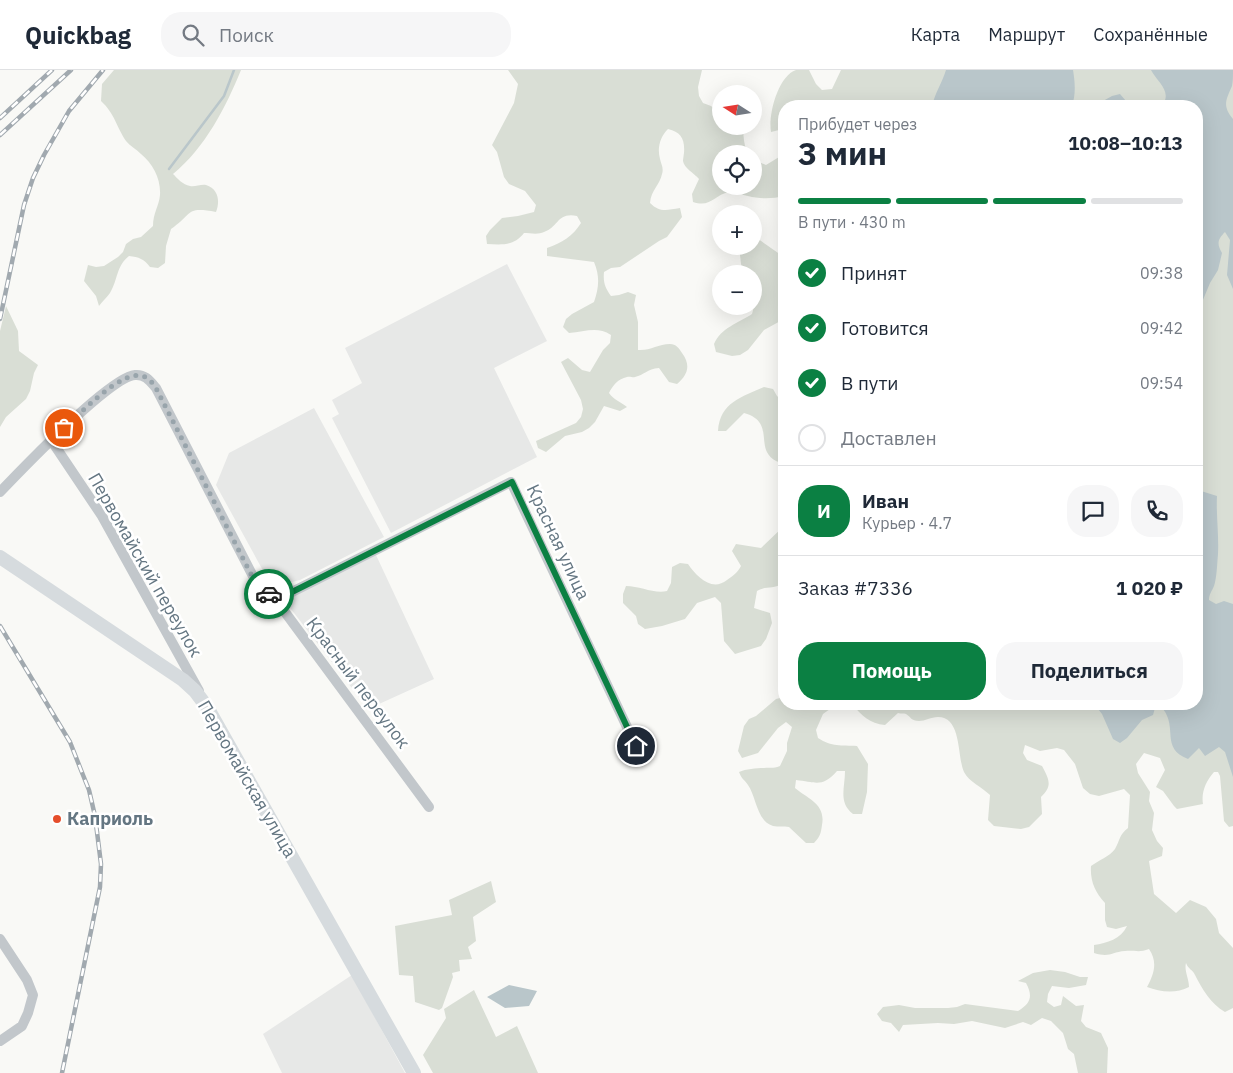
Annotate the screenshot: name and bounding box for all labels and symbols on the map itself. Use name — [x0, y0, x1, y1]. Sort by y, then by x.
north arrow — [712, 85, 762, 135]
pin — [43, 407, 85, 449]
street label: Первомайский переулок — [83, 468, 208, 661]
street label: Красная улица — [522, 480, 595, 604]
courier — [244, 569, 294, 619]
street label: Красный переулок — [301, 612, 415, 753]
street label: Первомайская улица — [193, 696, 302, 862]
pin — [615, 725, 657, 767]
place label: Каприоль — [67, 807, 153, 830]
marker: Каприоль — [51, 813, 63, 825]

